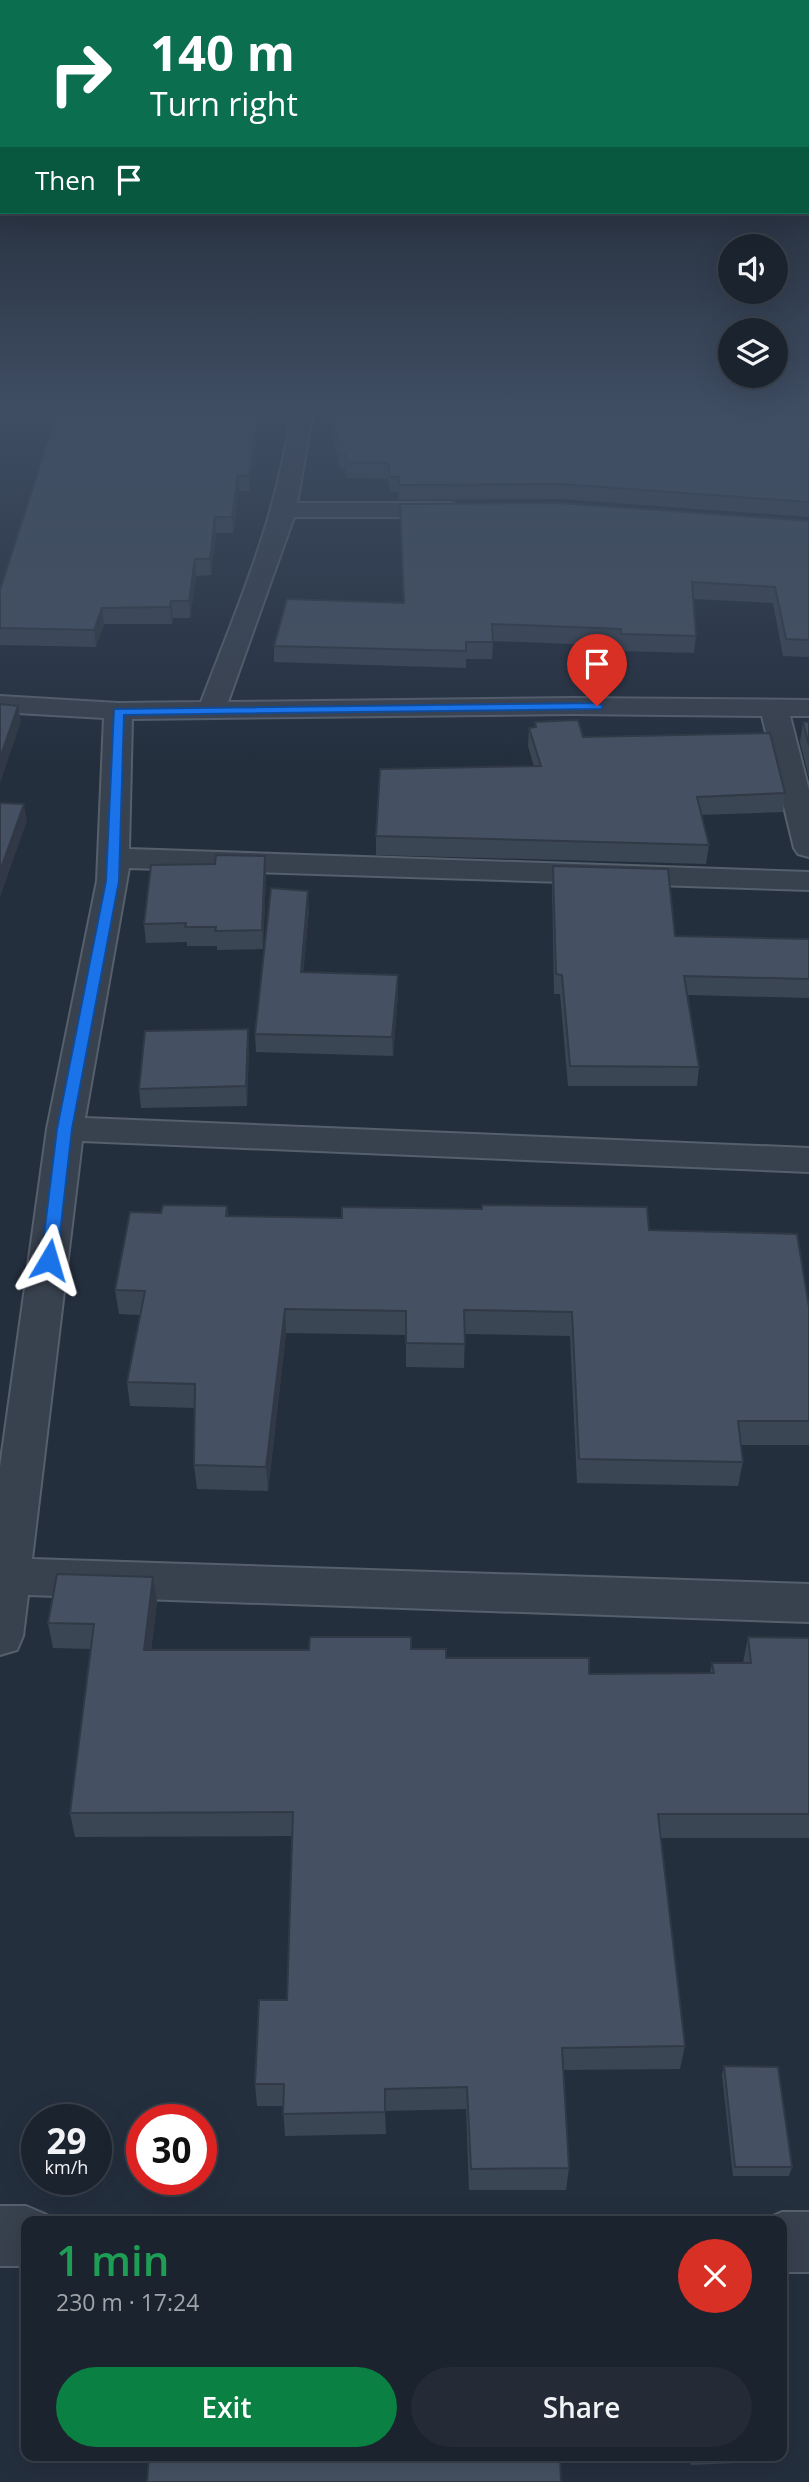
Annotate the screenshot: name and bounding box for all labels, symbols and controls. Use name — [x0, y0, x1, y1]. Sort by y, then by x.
text: 140 m — [150, 19, 295, 85]
icon: right — [35, 28, 126, 119]
text: Turn right — [150, 82, 298, 125]
icon: arrive — [110, 161, 148, 199]
text: Then — [35, 162, 96, 198]
map controls — [718, 234, 788, 388]
button: sound — [718, 234, 788, 304]
button: layers — [718, 318, 788, 388]
pin — [567, 634, 627, 706]
icon: arrive — [578, 645, 616, 683]
position arrow — [12, 1223, 86, 1297]
speed limit sign: 30 — [126, 2104, 217, 2195]
text: 29 — [46, 2117, 87, 2164]
text: km/h — [45, 2155, 88, 2179]
text: 1 min — [56, 2231, 169, 2288]
button: close — [678, 2239, 752, 2313]
text: 230 m · 17:24 — [56, 2286, 199, 2318]
button: Exit — [56, 2367, 397, 2447]
button: Share — [411, 2367, 752, 2447]

